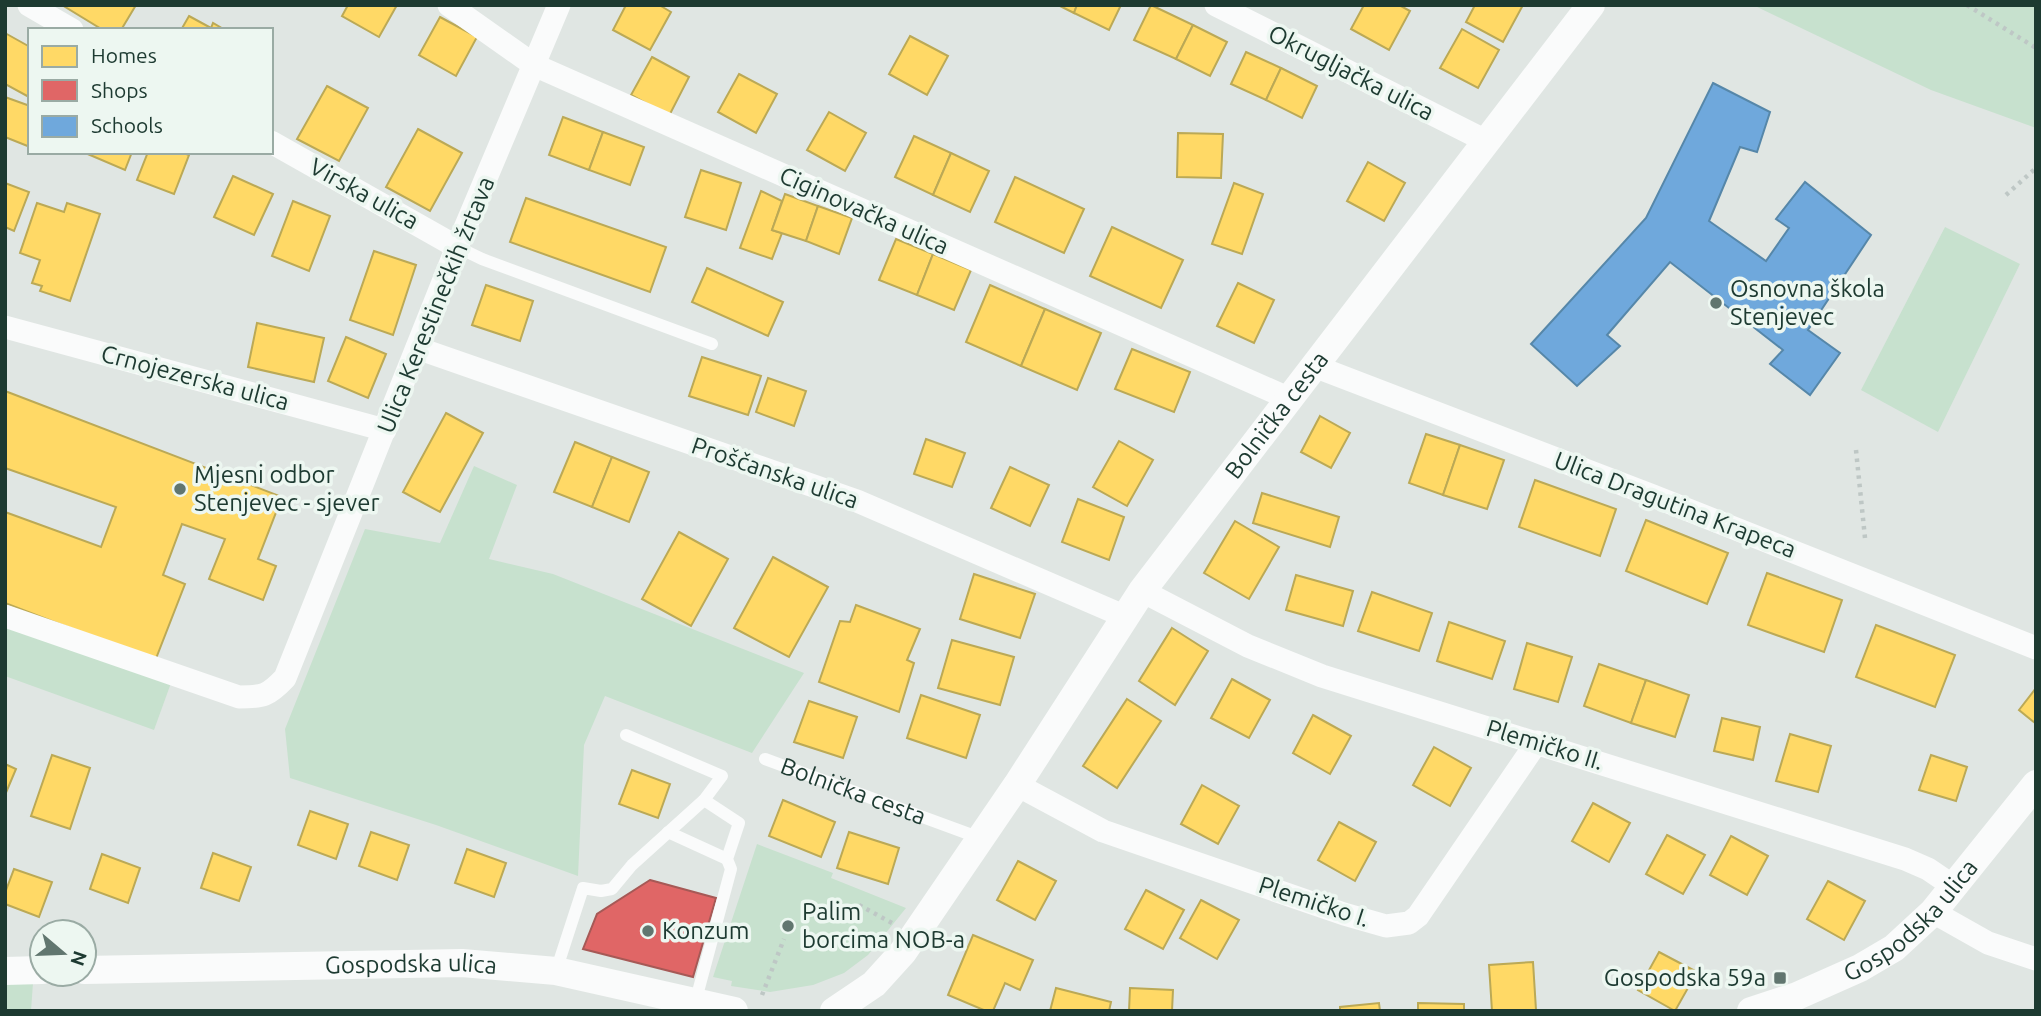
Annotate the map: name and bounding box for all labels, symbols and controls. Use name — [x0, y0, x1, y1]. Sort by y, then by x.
street label: Okrugljačka ulica — [1264, 19, 1439, 126]
legend — [28, 28, 273, 154]
text: Homes — [91, 43, 157, 67]
text: Shops — [91, 78, 148, 102]
text: Schools — [91, 113, 163, 137]
street label: Virska ulica — [305, 153, 423, 235]
street label: Ciginovačka ulica — [775, 161, 953, 260]
street label: Ulica Kerestinečkih žrtava — [372, 173, 499, 437]
place label: Osnovna škola Stenjevec — [1730, 275, 1885, 330]
marker: Osnovna škola Stenjevec — [1708, 295, 1724, 311]
street label: Crnojezerska ulica — [98, 339, 292, 416]
street label: Bolnička cesta — [1219, 346, 1334, 484]
street label: Proščanska ulica — [688, 431, 862, 514]
street label: Ulica Dragutina Krapeca — [1550, 446, 1800, 563]
place label: Mjesni odbor Stenjevec - sjever — [194, 461, 380, 516]
marker: Mjesni odbor Stenjevec - sjever — [172, 481, 188, 497]
street label: Plemičko II. — [1483, 714, 1607, 775]
street label: Bolnička cesta — [777, 752, 930, 830]
street label: Gospodska ulica — [1839, 854, 1983, 987]
street label: Plemičko I. — [1255, 871, 1373, 932]
place label: Palim borcima NOB-a — [802, 898, 965, 953]
place label: Konzum — [662, 917, 750, 944]
north arrow — [28, 918, 98, 988]
marker: Palim borcima NOB-a — [780, 918, 796, 934]
marker: Konzum — [640, 923, 656, 939]
text: N — [66, 948, 92, 969]
street label: Gospodska ulica — [325, 949, 498, 979]
place label: Gospodska 59a — [1604, 964, 1766, 991]
marker: Gospodska 59a — [1772, 970, 1788, 986]

